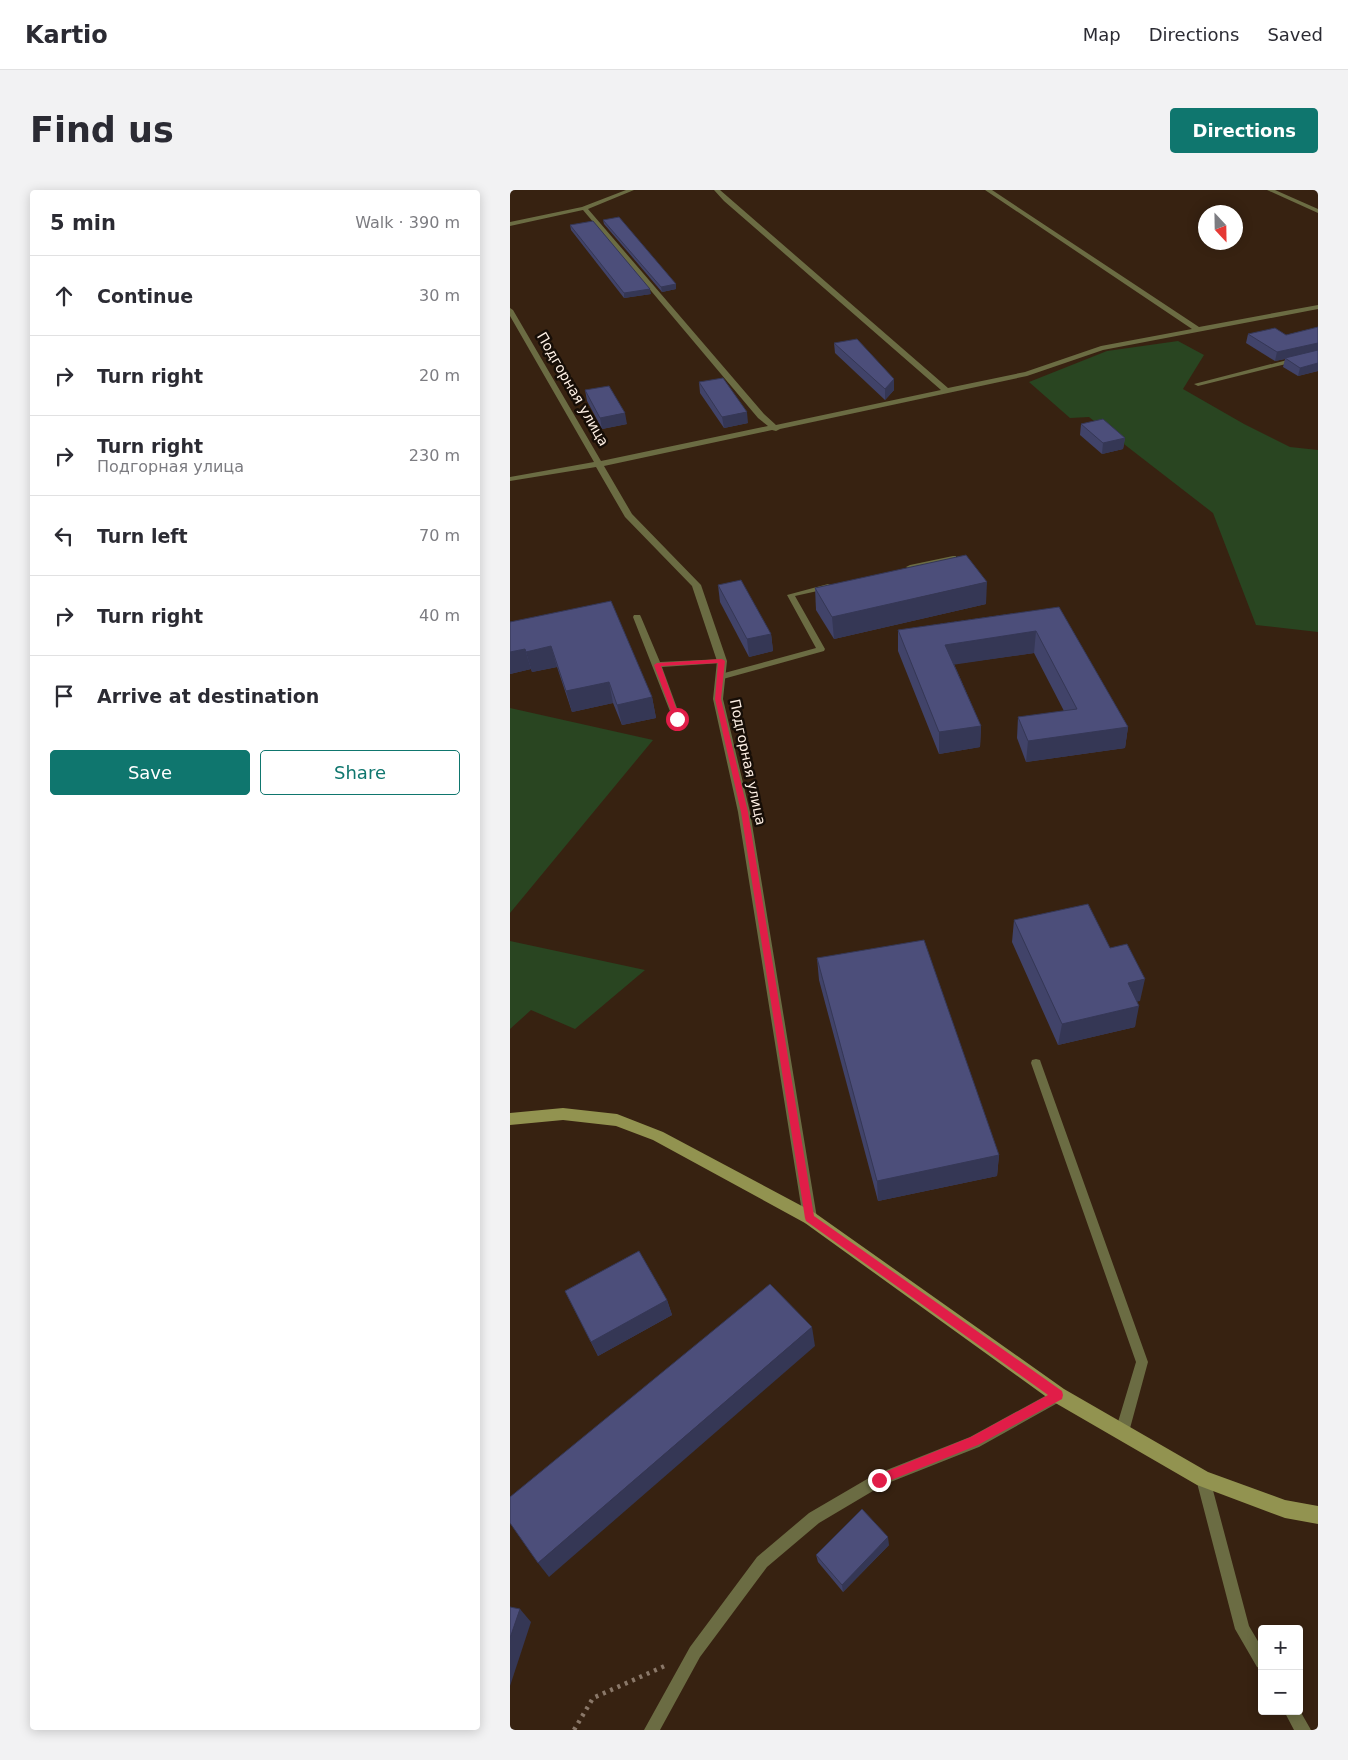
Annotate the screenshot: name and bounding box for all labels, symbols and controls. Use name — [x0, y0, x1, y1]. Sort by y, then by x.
text: Kartio — [25, 21, 108, 49]
text: Map — [1083, 24, 1121, 45]
text: Directions — [1149, 24, 1239, 45]
text: Saved — [1267, 24, 1323, 45]
button: Directions — [1170, 108, 1318, 153]
text: Find us — [30, 110, 174, 150]
north arrow — [1198, 205, 1243, 250]
text: 5 min — [50, 211, 116, 235]
text: Walk · 390 m — [355, 213, 460, 232]
icon: ahead — [50, 282, 78, 310]
text: Continue — [97, 285, 193, 307]
text: 30 m — [419, 286, 460, 305]
street label: Подгорная улица — [534, 329, 612, 449]
icon: right — [50, 362, 78, 390]
text: Turn right — [97, 365, 203, 387]
text: 20 m — [419, 366, 460, 385]
text: Turn right — [97, 435, 203, 457]
icon: right — [50, 442, 78, 470]
text: 230 m — [409, 446, 460, 465]
text: Подгорная улица — [97, 457, 244, 476]
icon: left — [50, 522, 78, 550]
text: Turn left — [97, 525, 188, 547]
text: 70 m — [419, 526, 460, 545]
icon: right — [50, 602, 78, 630]
text: Turn right — [97, 605, 203, 627]
text: 40 m — [419, 606, 460, 625]
icon: arrive — [50, 682, 78, 710]
text: Arrive at destination — [97, 685, 319, 707]
street label: Подгорная улица — [727, 697, 769, 827]
route start — [666, 708, 689, 731]
button: Save — [50, 750, 250, 795]
button: Share — [260, 750, 460, 795]
route end — [868, 1469, 891, 1492]
map controls — [1258, 1625, 1303, 1715]
button: + — [1258, 1625, 1303, 1670]
button: − — [1258, 1670, 1303, 1715]

